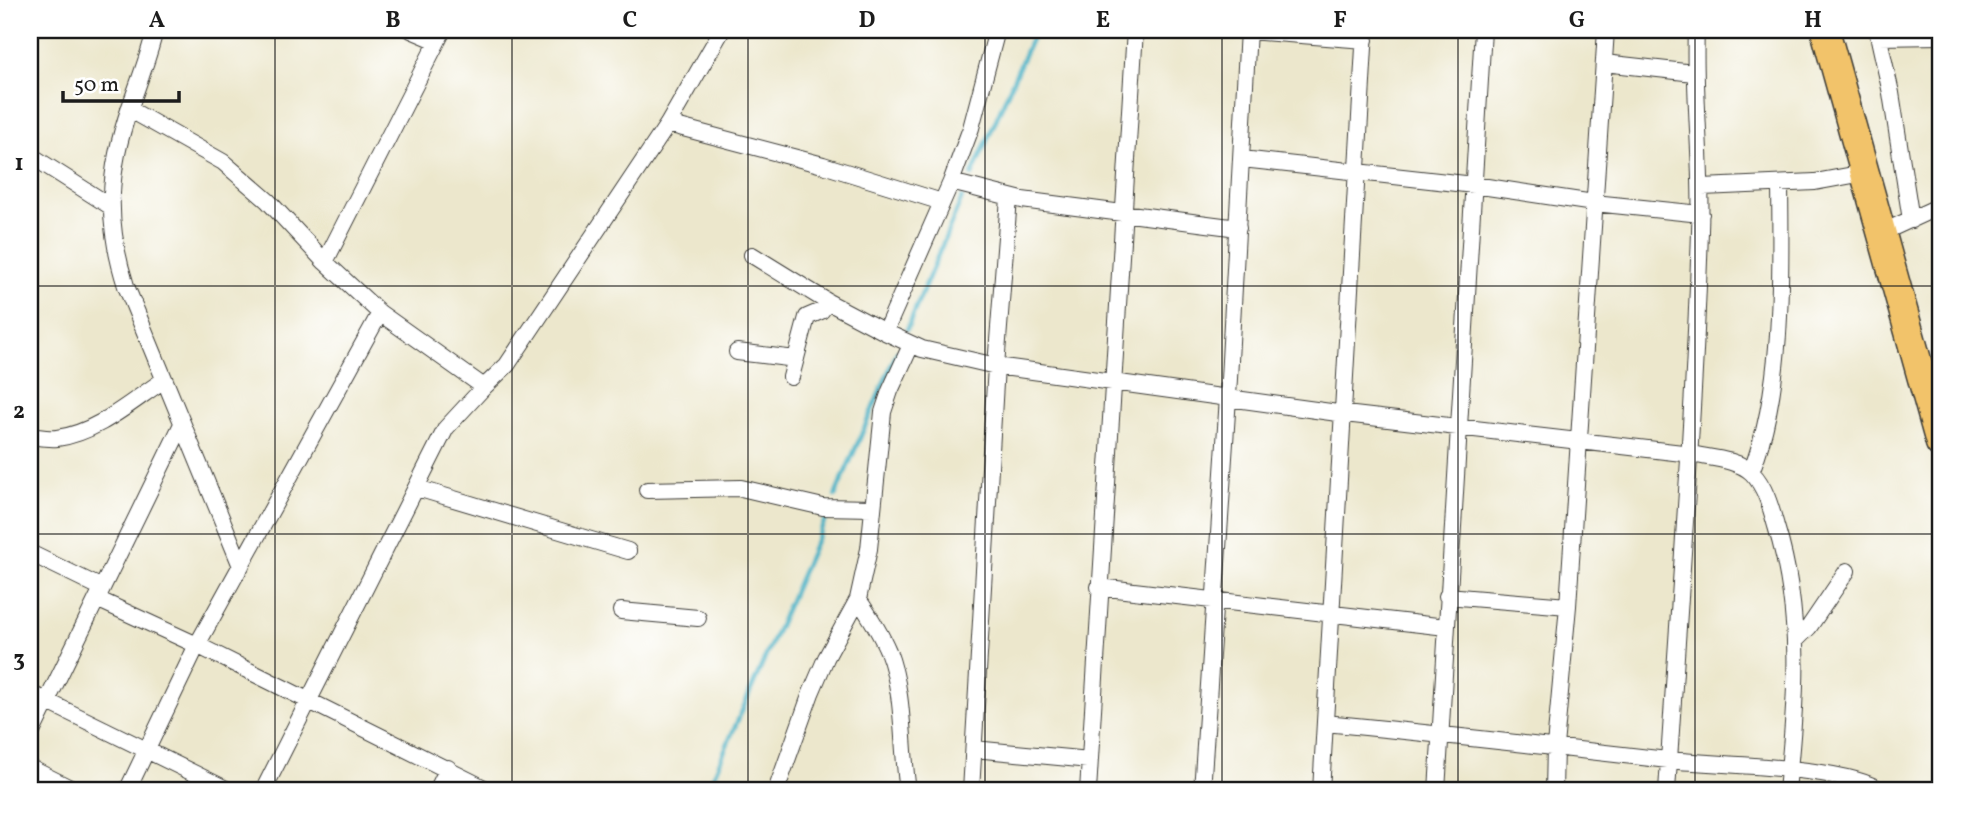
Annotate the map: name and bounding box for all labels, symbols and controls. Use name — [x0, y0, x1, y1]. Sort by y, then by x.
text: A — [149, 5, 165, 37]
text: B — [385, 5, 401, 37]
text: C — [623, 5, 637, 37]
text: D — [859, 5, 876, 37]
text: E — [1096, 5, 1110, 37]
text: F — [1333, 5, 1347, 37]
text: G — [1569, 5, 1585, 37]
text: H — [1804, 5, 1822, 37]
scale bar — [63, 60, 178, 104]
text: 50 m — [74, 71, 119, 100]
text: 1 — [14, 148, 24, 180]
text: 2 — [13, 396, 25, 428]
text: 3 — [13, 644, 25, 676]

